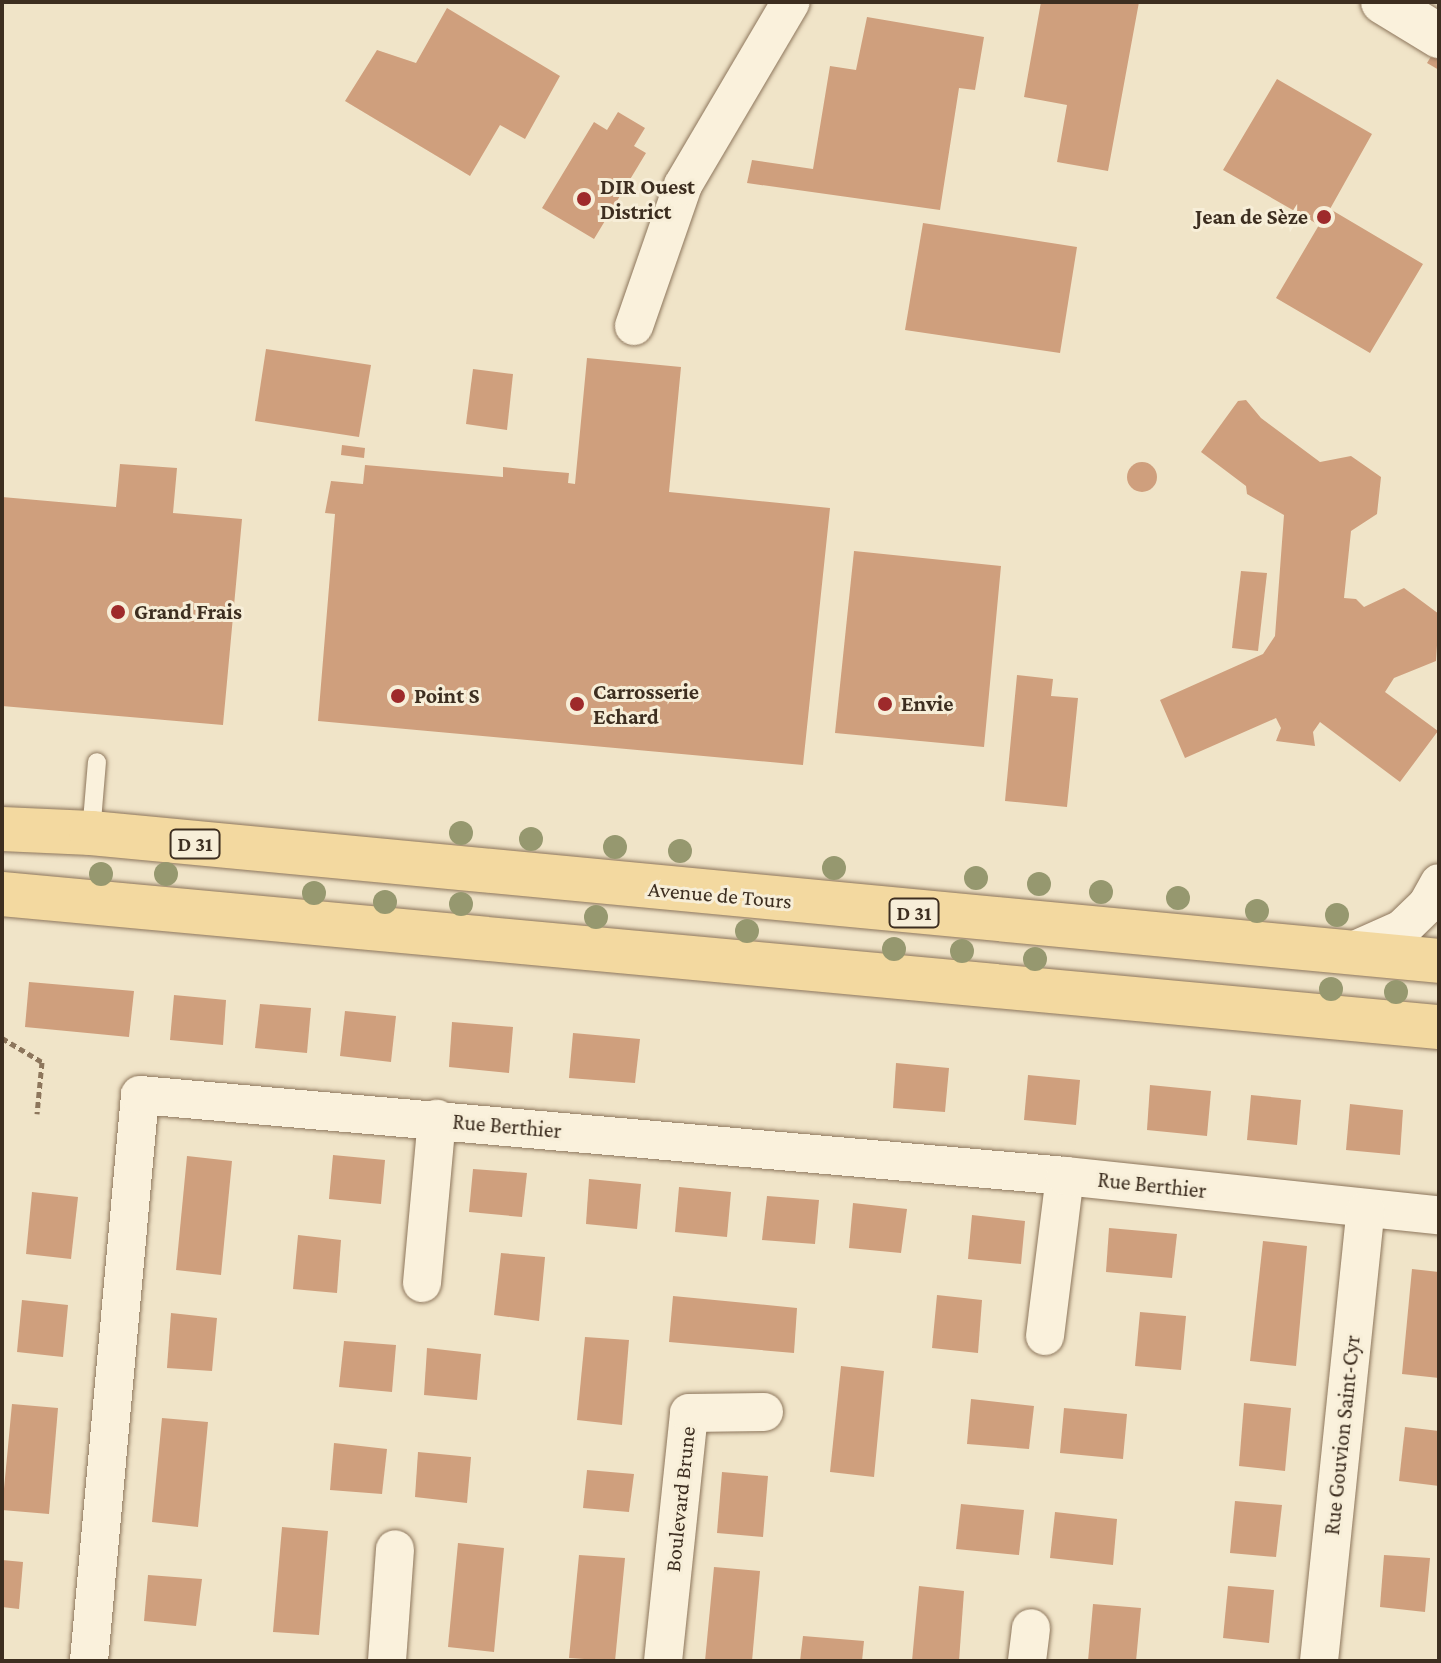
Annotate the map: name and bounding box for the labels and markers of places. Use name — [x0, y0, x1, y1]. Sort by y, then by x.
place label: DIR Ouest District — [600, 173, 695, 224]
marker: DIR Ouest District — [575, 190, 593, 208]
place label: Jean de Sèze — [1195, 204, 1308, 230]
marker: Jean de Sèze — [1315, 208, 1333, 226]
place label: Grand Frais — [134, 599, 242, 625]
marker: Grand Frais — [109, 603, 127, 621]
place label: Carrosserie Echard — [593, 678, 699, 730]
place label: Point S — [414, 683, 479, 709]
marker: Point S — [389, 687, 407, 705]
place label: Envie — [901, 691, 953, 717]
marker: Carrosserie Echard — [568, 695, 586, 713]
marker: Envie — [876, 695, 894, 713]

